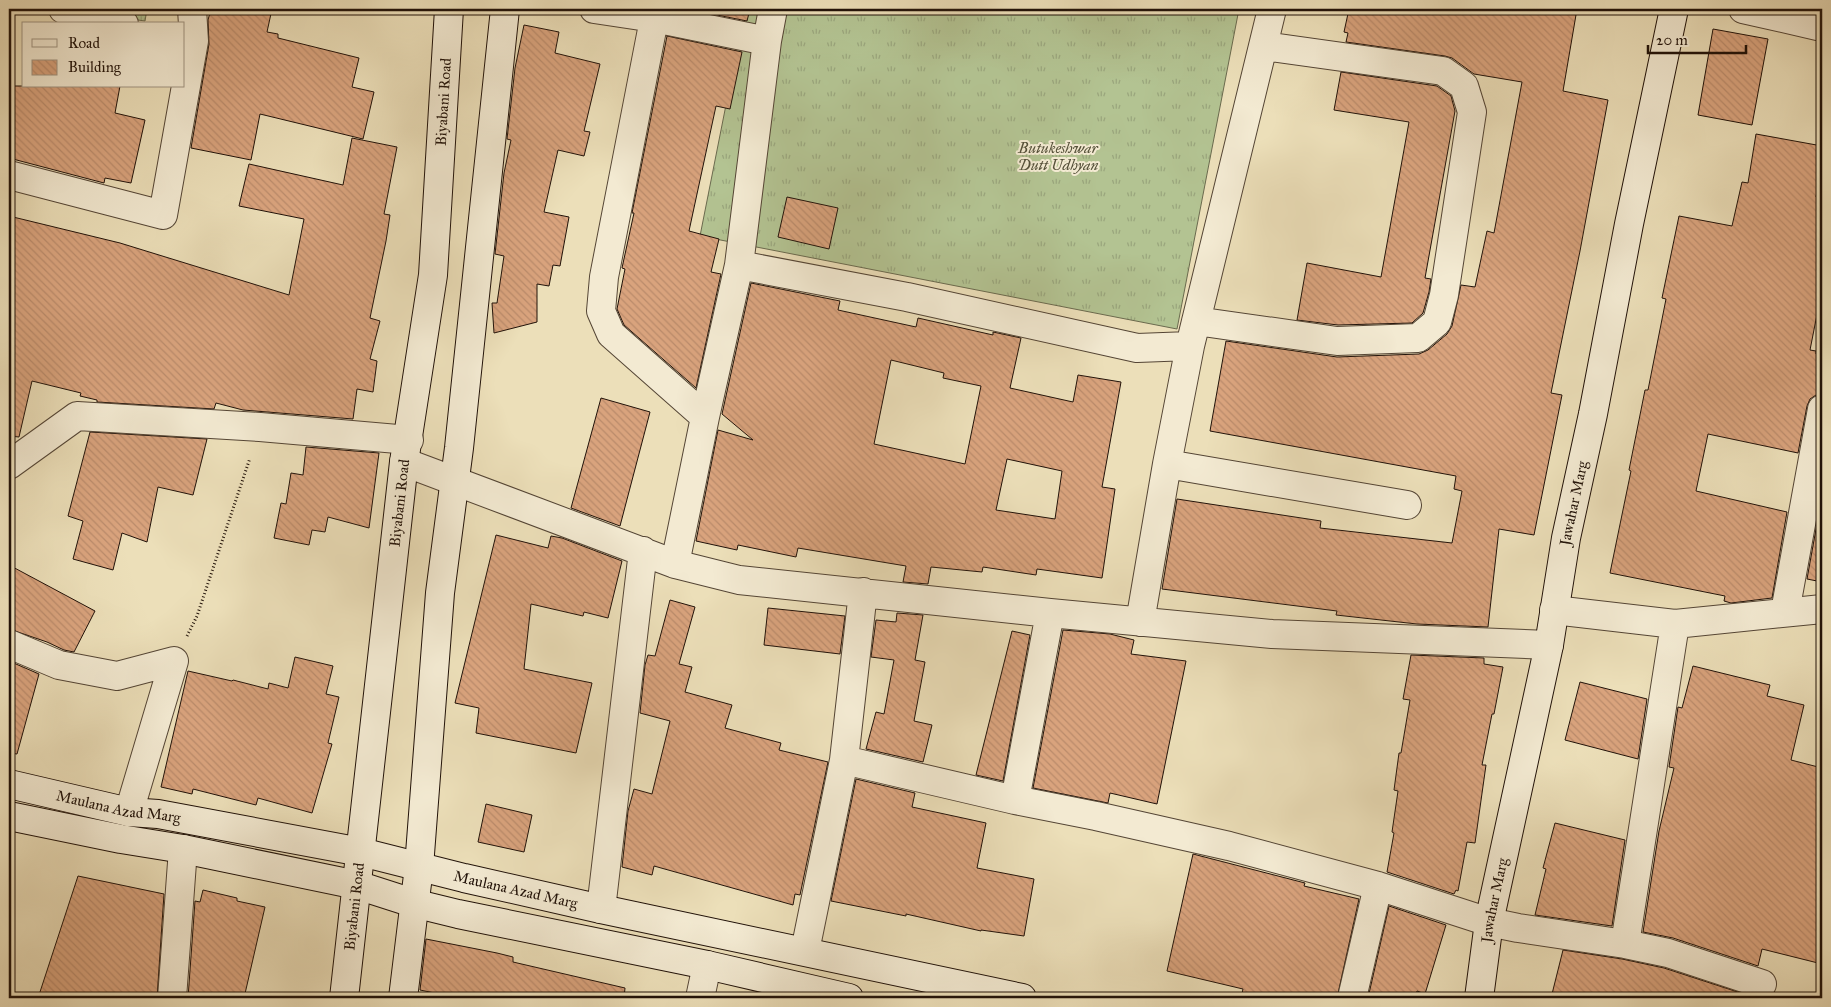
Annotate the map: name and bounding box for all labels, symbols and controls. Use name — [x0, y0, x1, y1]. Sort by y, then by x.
legend — [22, 22, 185, 88]
scale bar — [1648, 22, 1746, 54]
text: 20 m — [1656, 31, 1688, 49]
text: Road — [68, 34, 100, 52]
street label: Biyabani Road — [432, 57, 455, 146]
text: Building — [68, 58, 122, 76]
park label: Butukeshwar Dutt Udhyan — [1017, 139, 1098, 174]
street label: Biyabani Road — [386, 458, 413, 548]
street label: Jawahar Marg — [1556, 458, 1592, 549]
street label: Maulana Azad Marg — [54, 786, 183, 827]
street label: Jawahar Marg — [1477, 855, 1512, 946]
street label: Biyabani Road — [340, 861, 368, 951]
street label: Maulana Azad Marg — [452, 867, 580, 913]

